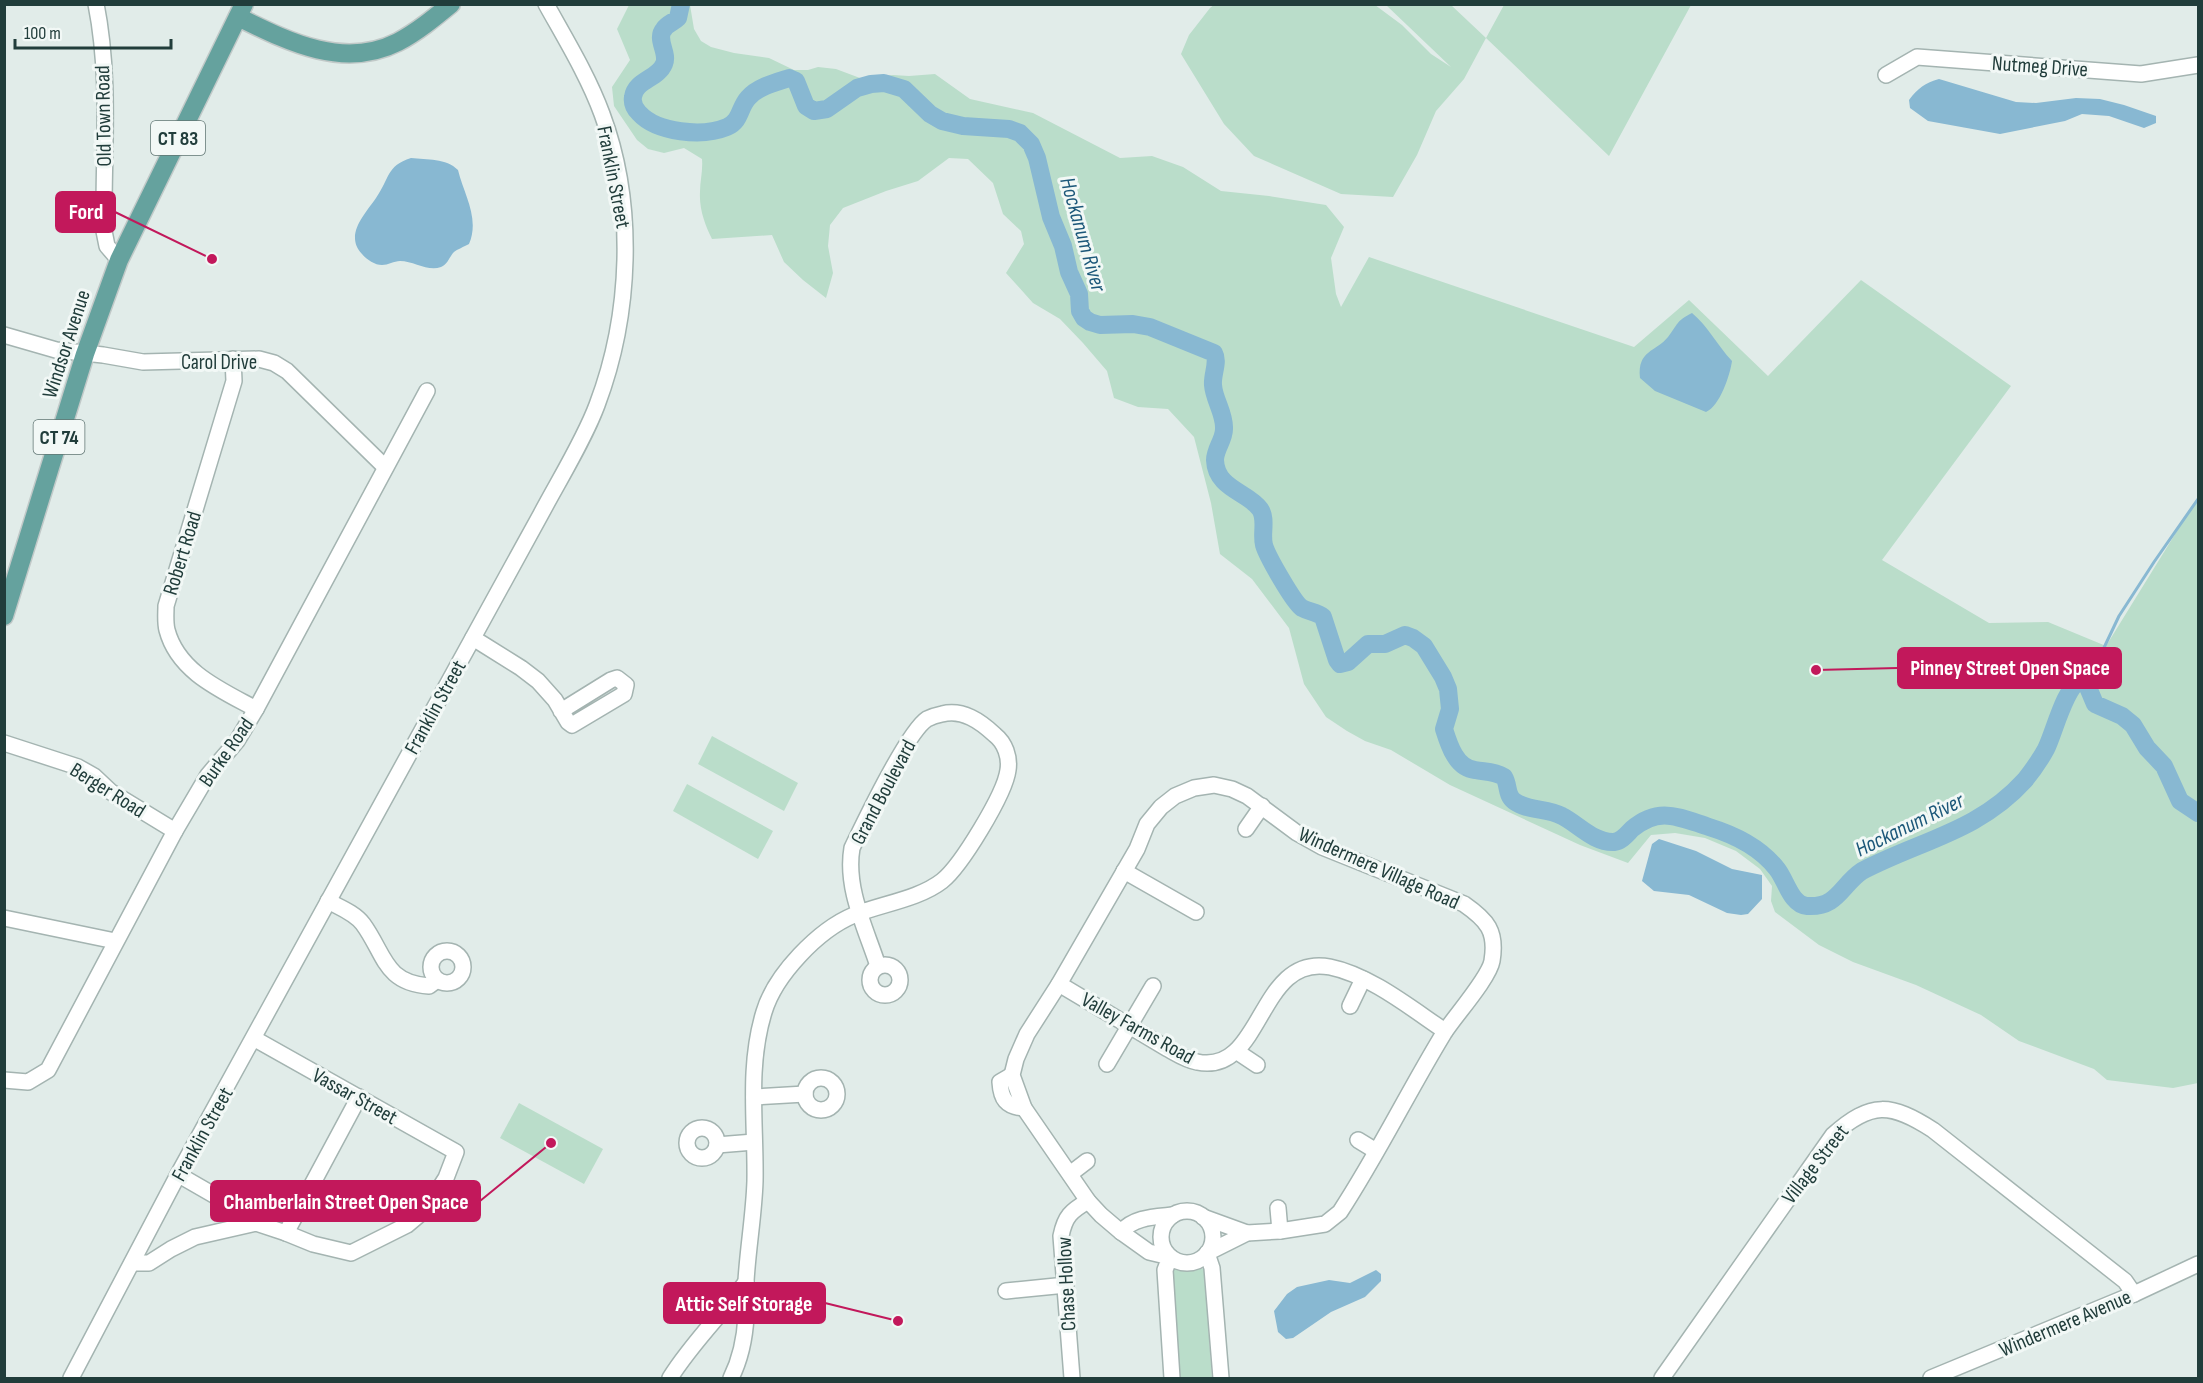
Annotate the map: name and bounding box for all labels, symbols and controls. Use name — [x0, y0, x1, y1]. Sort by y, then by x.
scale bar — [15, 12, 171, 50]
text: 100 m — [24, 23, 61, 44]
street label: Nutmeg Drive — [1991, 51, 2089, 82]
street label: Old Town Road — [90, 65, 117, 167]
road number: CT 83 — [151, 121, 205, 155]
street label: Franklin Street — [591, 124, 636, 230]
water label: Hockanum River — [1053, 174, 1112, 295]
callout: Ford — [56, 192, 115, 232]
text: Ford — [69, 199, 103, 226]
street label: Windsor Avenue — [37, 287, 96, 401]
street label: Carol Drive — [181, 350, 257, 375]
road number: CT 74 — [34, 420, 84, 454]
street label: Robert Road — [158, 508, 207, 598]
callout: Pinney Street Open Space — [1898, 648, 2121, 688]
text: Pinney Street Open Space — [1910, 655, 2110, 682]
street label: Franklin Street — [399, 656, 471, 759]
street label: Burke Road — [194, 713, 259, 792]
street label: Grand Boulevard — [845, 736, 921, 849]
street label: Berger Road — [65, 757, 150, 823]
water label: Hockanum River — [1851, 787, 1969, 863]
street label: Windermere Village Road — [1294, 822, 1463, 915]
street label: Valley Farms Road — [1077, 987, 1199, 1070]
street label: Vassar Street — [308, 1063, 402, 1130]
street label: Franklin Street — [166, 1083, 238, 1186]
street label: Village Street — [1777, 1120, 1854, 1209]
callout: Chamberlain Street Open Space — [211, 1181, 480, 1221]
text: Chamberlain Street Open Space — [223, 1189, 469, 1216]
street label: Chase Hollow — [1052, 1236, 1081, 1332]
callout: Attic Self Storage — [664, 1283, 825, 1323]
street label: Windermere Avenue — [1996, 1284, 2135, 1362]
text: Attic Self Storage — [675, 1291, 812, 1318]

